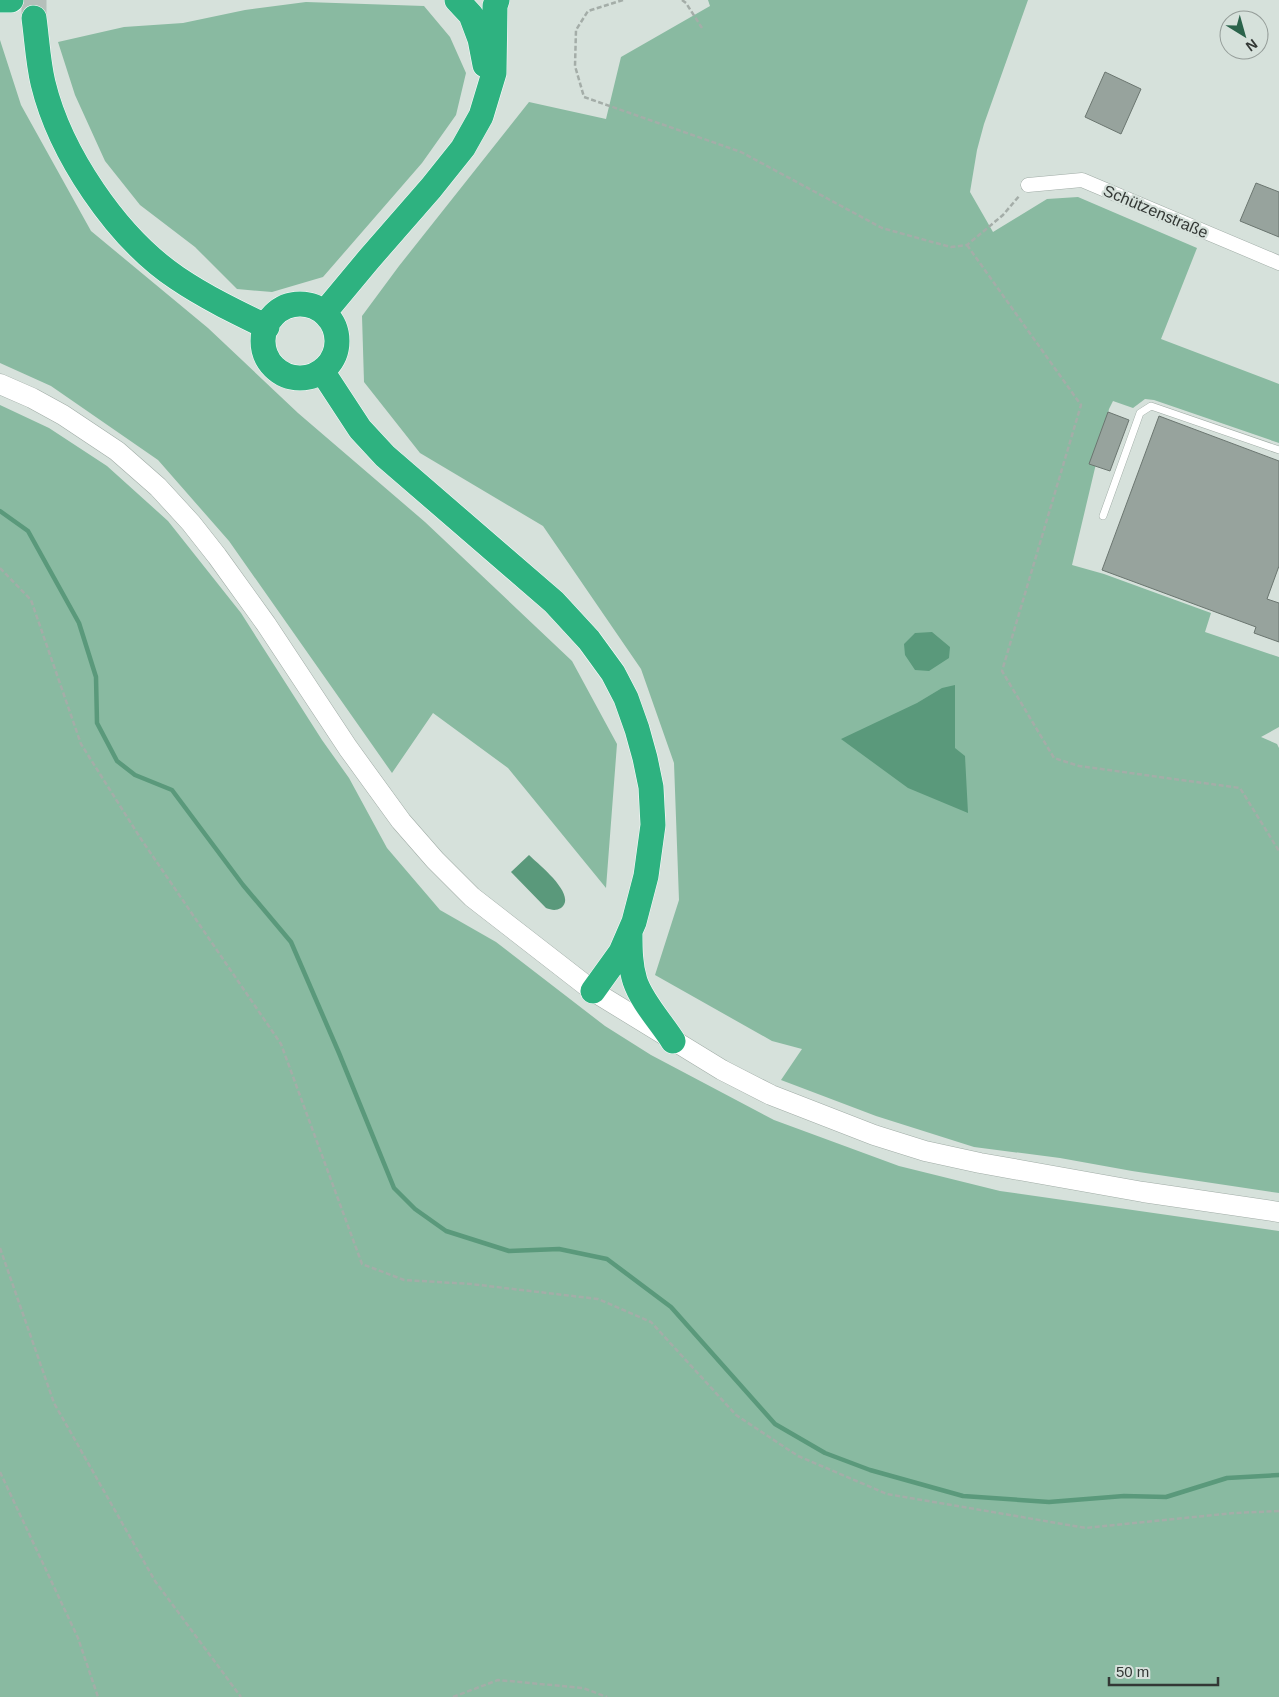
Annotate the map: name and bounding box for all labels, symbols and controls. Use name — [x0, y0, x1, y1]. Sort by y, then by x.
north arrow — [1219, 10, 1269, 60]
text: N — [1243, 36, 1261, 55]
street label: Schützenstraße — [1101, 182, 1211, 241]
scale bar — [1109, 1654, 1218, 1686]
text: 50 m — [1116, 1663, 1149, 1680]

